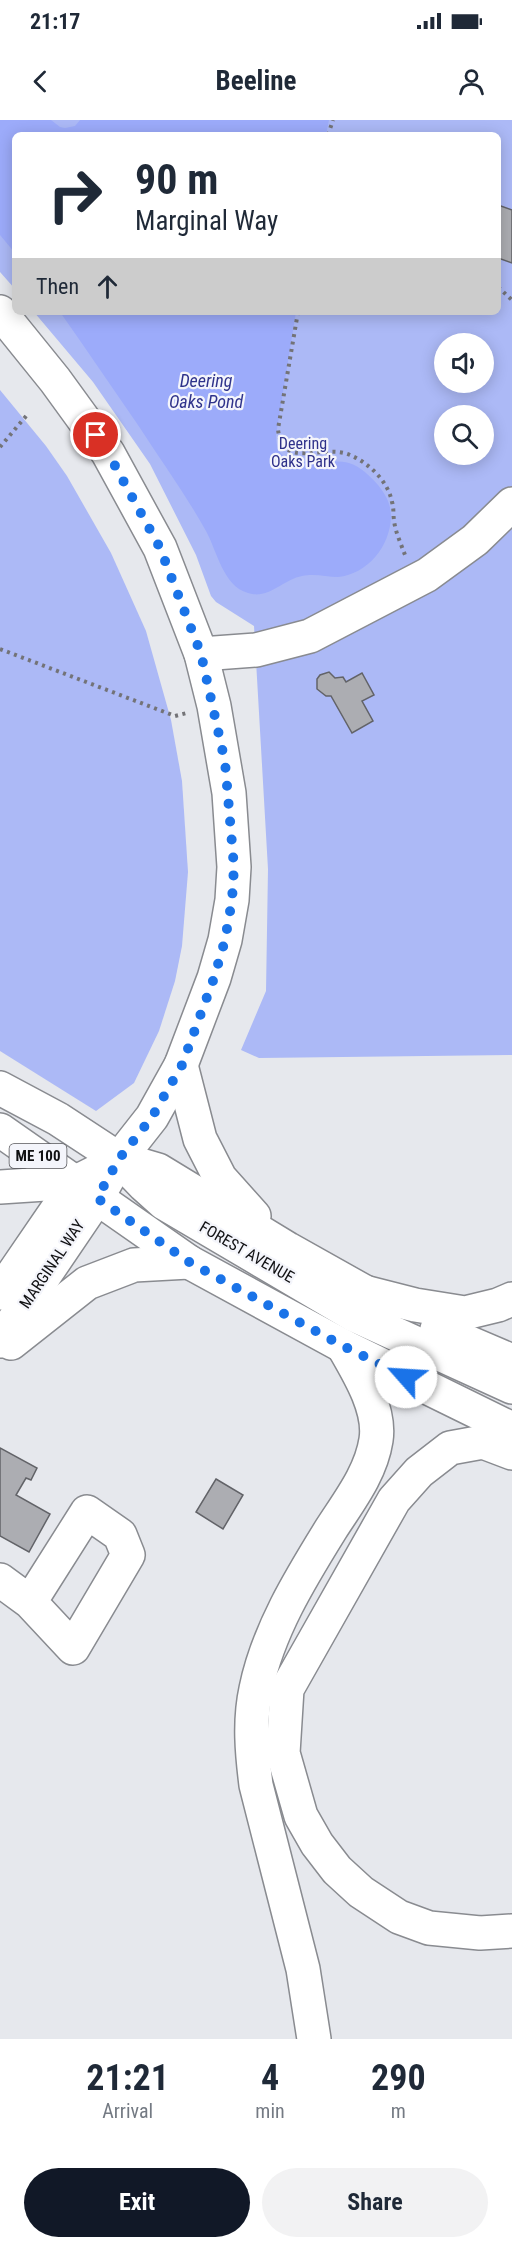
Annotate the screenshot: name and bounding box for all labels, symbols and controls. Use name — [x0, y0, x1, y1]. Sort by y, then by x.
text: 21:17 — [30, 9, 81, 34]
icon: back — [24, 65, 57, 98]
text: Beeline — [216, 65, 296, 97]
icon: person — [455, 65, 488, 98]
text: 90 m — [135, 155, 218, 204]
icon: right — [36, 156, 114, 234]
text: Marginal Way — [135, 205, 278, 237]
icon: ahead — [91, 270, 124, 303]
text: Then — [36, 274, 79, 299]
map controls — [434, 333, 494, 465]
button: sound — [434, 333, 494, 393]
water label: Deering Oaks Pond — [169, 370, 243, 412]
button: search — [434, 405, 494, 465]
pin — [70, 409, 121, 460]
icon: arrive — [79, 418, 112, 451]
park label: Deering Oaks Park — [271, 434, 336, 471]
road number: ME 100 — [9, 1144, 66, 1168]
street label: MARGINAL WAY — [15, 1216, 89, 1312]
street label: FOREST AVENUE — [196, 1217, 298, 1287]
position arrow — [374, 1345, 438, 1409]
text: 21:21 — [86, 2057, 169, 2099]
text: 4 — [261, 2057, 279, 2099]
text: 290 — [371, 2057, 426, 2099]
text: Arrival — [102, 2099, 153, 2123]
text: min — [255, 2099, 285, 2123]
text: m — [391, 2099, 406, 2123]
button: Exit — [24, 2168, 250, 2237]
button: Share — [262, 2168, 488, 2237]

